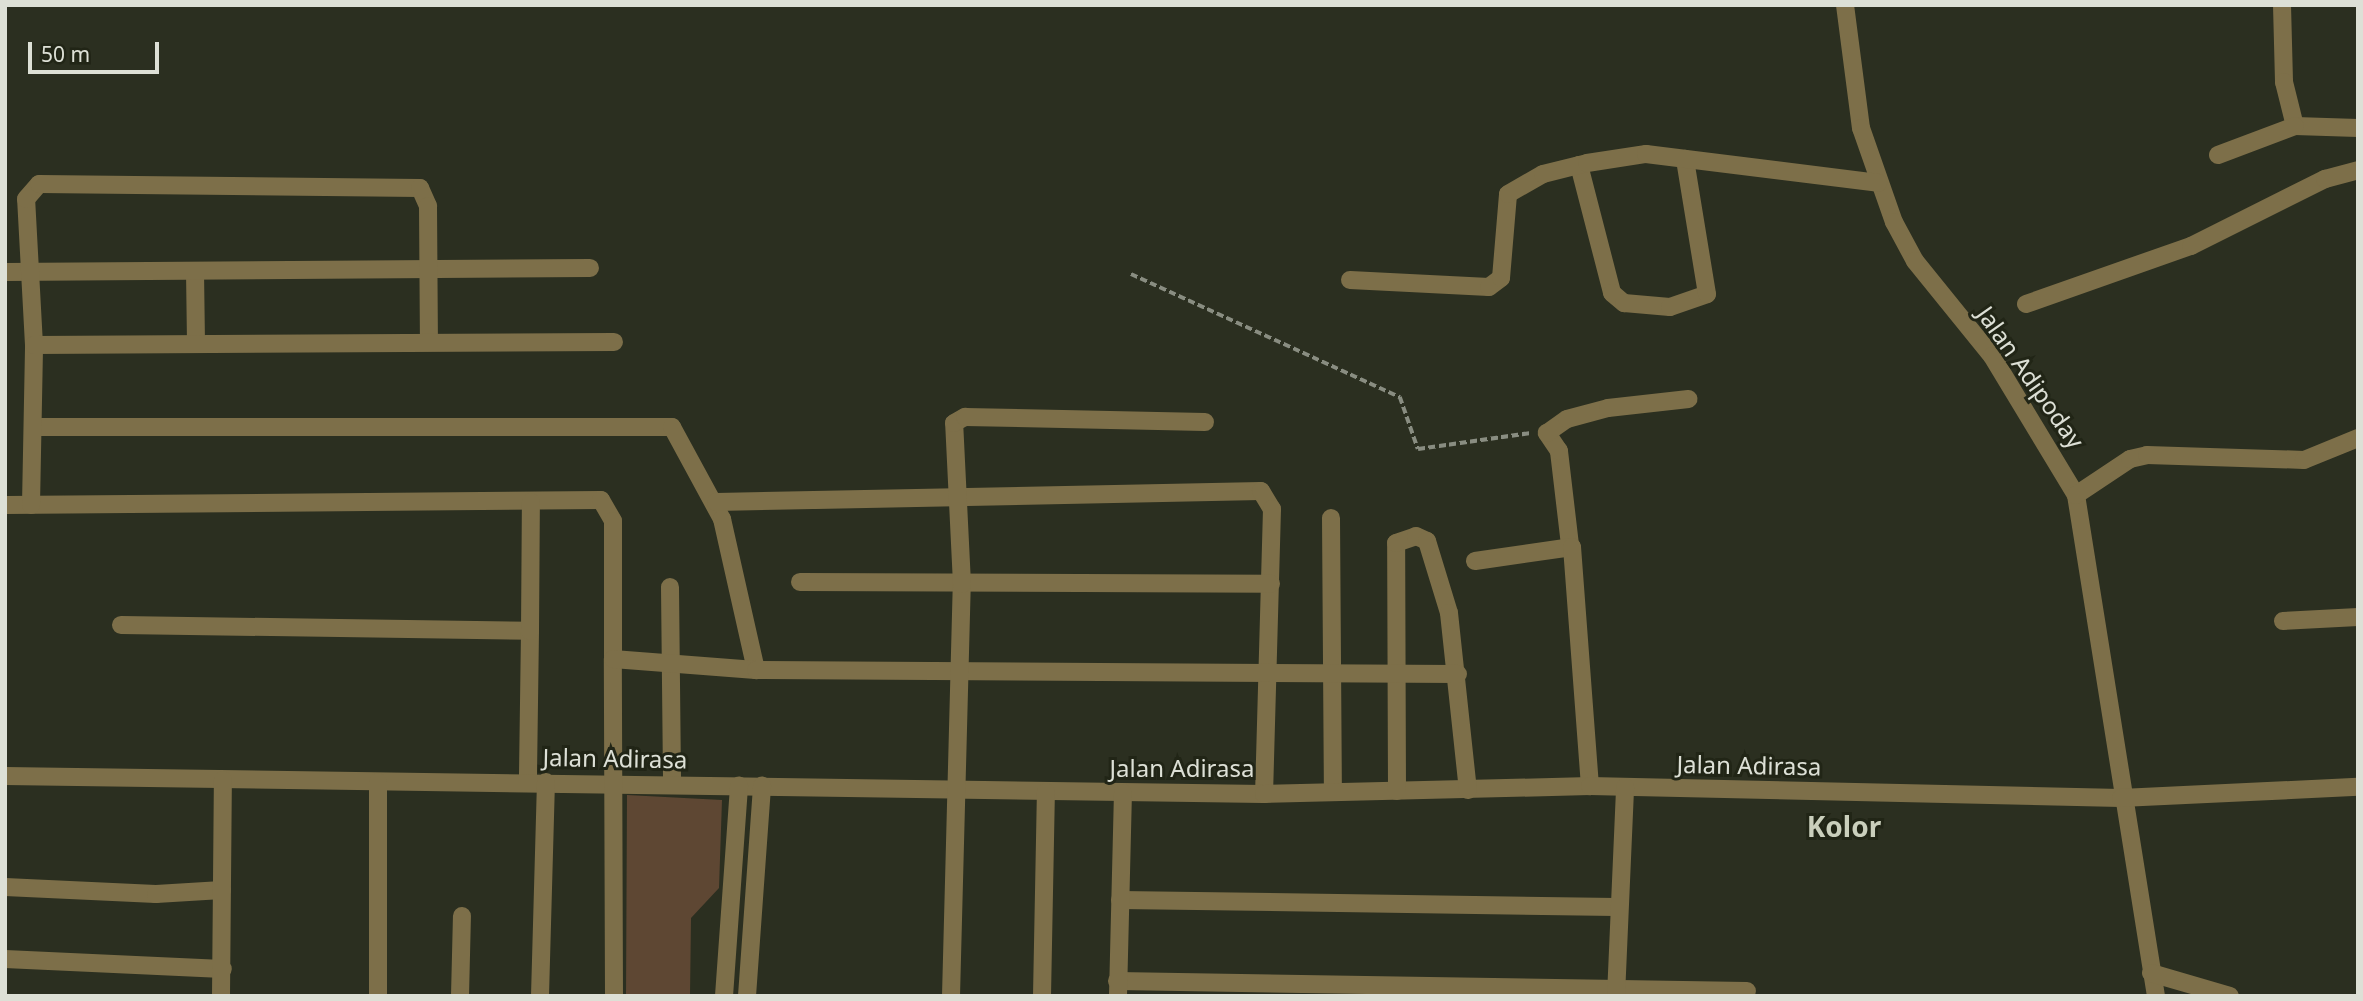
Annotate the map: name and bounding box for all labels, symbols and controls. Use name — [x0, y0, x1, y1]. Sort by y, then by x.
scale bar — [32, 28, 163, 72]
text: 50 m — [41, 40, 90, 68]
street label: Jalan Adipoday — [1971, 300, 2091, 454]
street label: Jalan Adirasa — [542, 742, 688, 774]
street label: Jalan Adirasa — [1676, 749, 1822, 781]
street label: Jalan Adirasa — [1110, 754, 1254, 782]
district label: Kolor — [1807, 809, 1881, 843]

